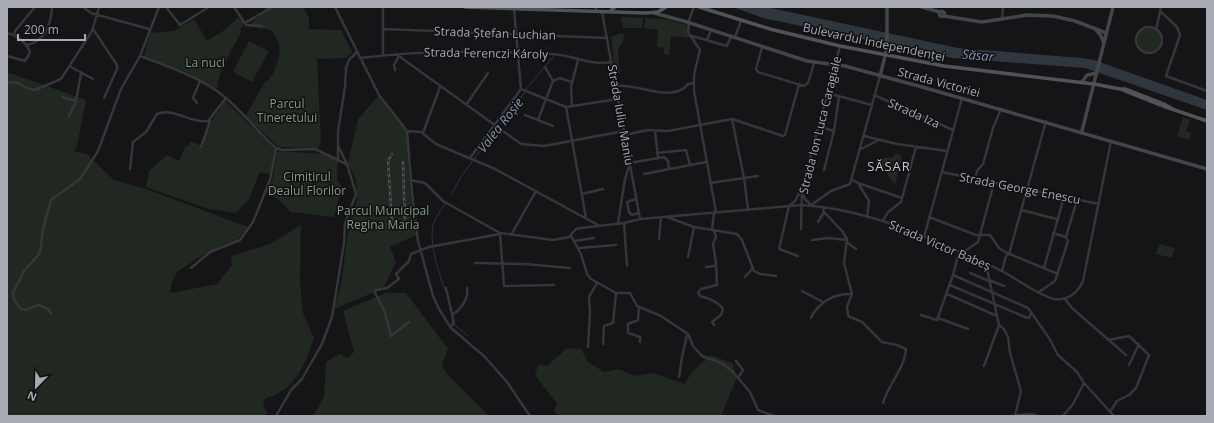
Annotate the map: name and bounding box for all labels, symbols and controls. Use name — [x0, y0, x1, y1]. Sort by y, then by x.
scale bar — [18, 16, 85, 42]
street label: Bulevardul Independenței — [801, 19, 947, 65]
text: 200 m — [24, 21, 59, 38]
street label: Strada Ștefan Luchian — [434, 22, 556, 44]
street label: Strada Ferenczi Károly — [424, 43, 549, 63]
water label: Săsar — [961, 45, 996, 65]
park label: La nuci — [185, 54, 225, 71]
street label: Strada Ion Luca Caragiale — [795, 54, 845, 196]
street label: Strada Iuliu Maniu — [604, 63, 638, 167]
street label: Strada Victoriei — [896, 63, 982, 101]
water label: Valea Roșie — [473, 93, 527, 156]
street label: Strada Iza — [885, 94, 943, 132]
park label: Parcul Tineretului — [257, 95, 317, 126]
district label: SĂSAR — [867, 157, 911, 175]
park label: Cimitirul Dealul Florilor — [268, 168, 346, 199]
street label: Strada George Enescu — [958, 168, 1082, 208]
park label: Parcul Municipal Regina Maria — [337, 202, 429, 233]
street label: Strada Victor Babeș — [886, 216, 994, 274]
north arrow — [16, 367, 56, 407]
text: N — [25, 388, 39, 405]

